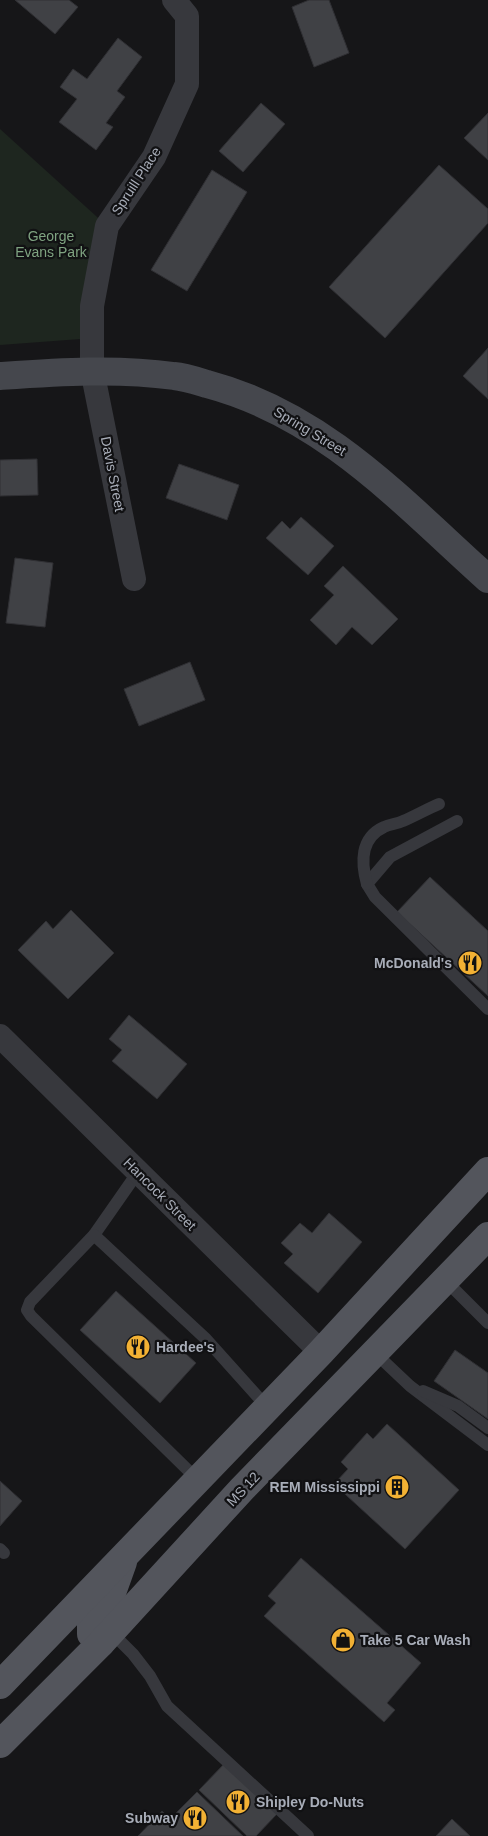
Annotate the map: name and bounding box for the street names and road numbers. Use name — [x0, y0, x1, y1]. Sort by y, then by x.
street label: Spruill Place — [108, 144, 164, 218]
street label: Spring Street — [271, 403, 349, 459]
street label: Davis Street — [98, 435, 128, 513]
street label: Hancock Street — [121, 1155, 200, 1234]
street label: MS 12 — [223, 1469, 263, 1509]

